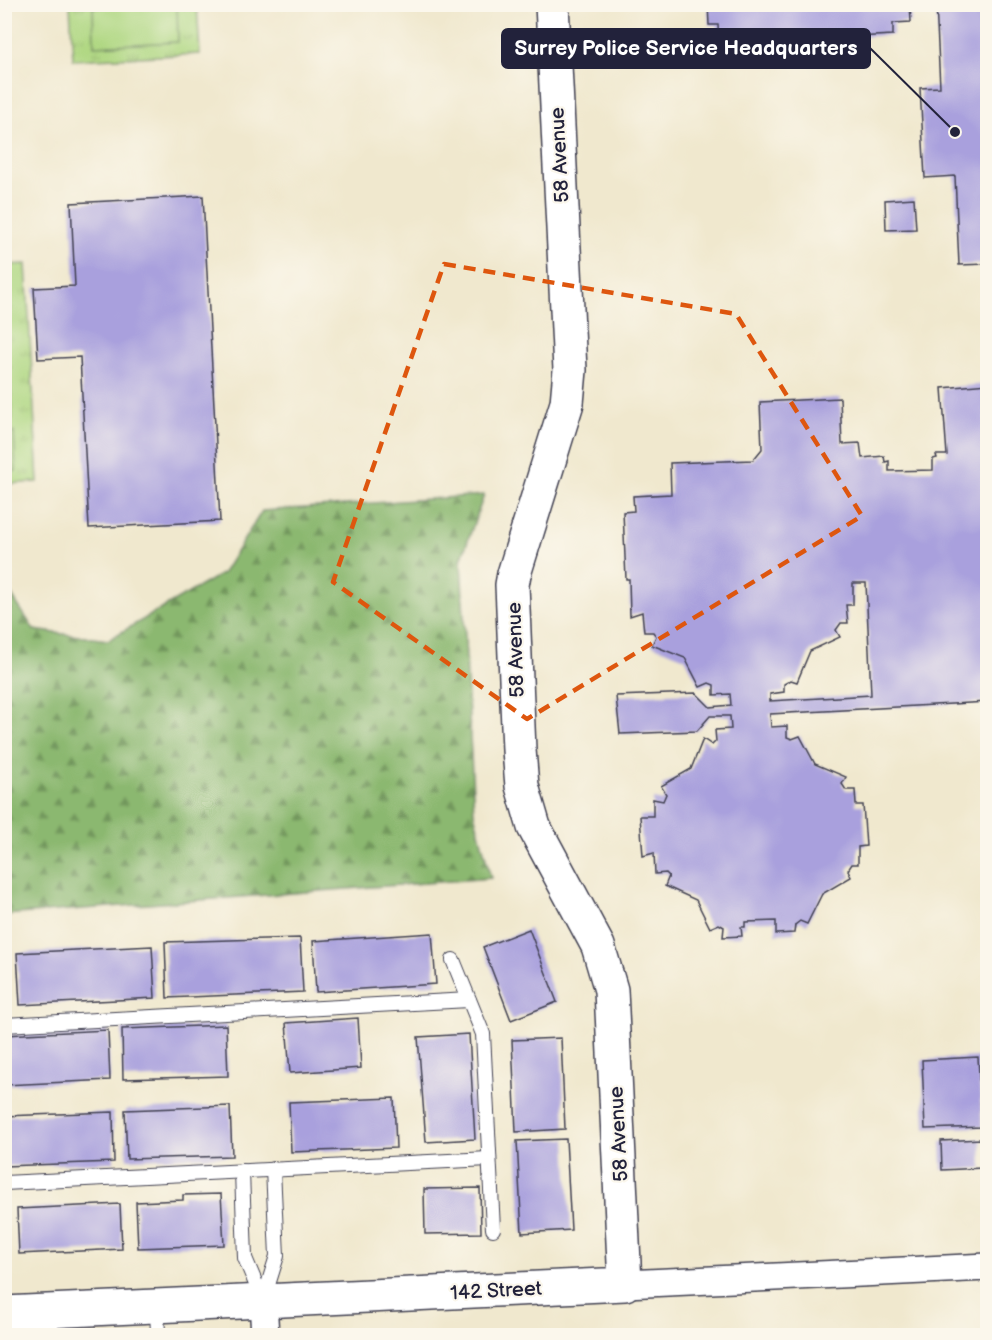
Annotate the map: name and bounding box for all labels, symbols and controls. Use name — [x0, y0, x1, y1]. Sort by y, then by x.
callout: Surrey Police Service Headquarters — [502, 29, 870, 68]
text: Surrey Police Service Headquarters — [515, 36, 857, 61]
street label: 58 Avenue — [546, 106, 574, 203]
street label: 58 Avenue — [502, 602, 530, 698]
street label: 58 Avenue — [605, 1085, 633, 1182]
street label: 142 Street — [450, 1277, 542, 1305]

